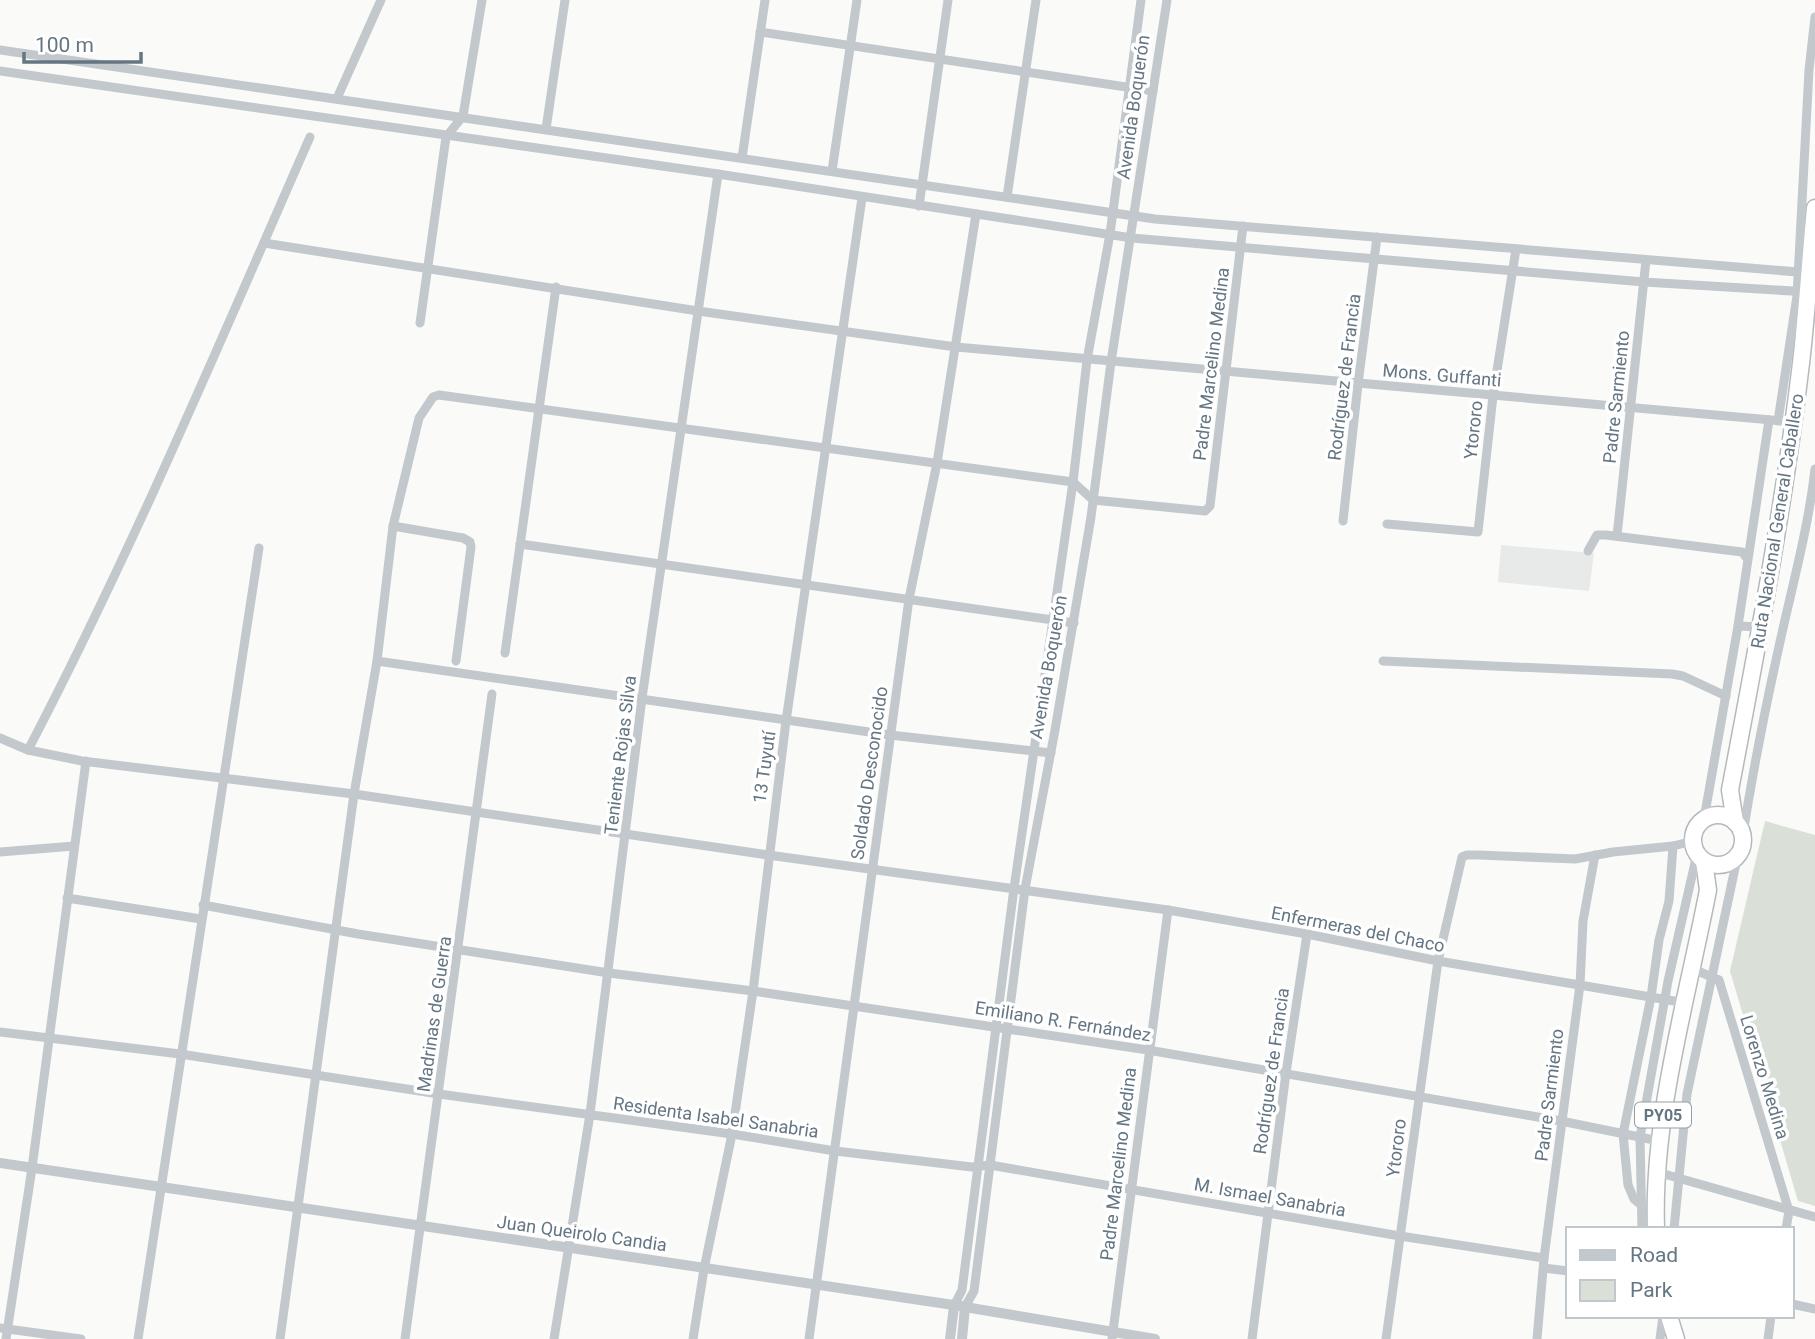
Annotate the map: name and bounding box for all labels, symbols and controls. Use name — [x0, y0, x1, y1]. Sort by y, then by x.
scale bar — [24, 21, 142, 65]
text: 100 m — [35, 33, 94, 57]
street label: Avenida Boquerón — [1112, 33, 1154, 181]
street label: Padre Marcelino Medina — [1189, 266, 1233, 462]
street label: Rodríguez de Francia — [1323, 292, 1365, 462]
street label: Padre Sarmiento — [1599, 330, 1633, 464]
street label: Mons. Guffanti — [1382, 359, 1502, 391]
street label: Ruta Nacional General Caballero — [1746, 392, 1808, 650]
street label: Ytororo — [1459, 400, 1487, 460]
street label: Avenida Boquerón — [1025, 594, 1071, 740]
street label: Teniente Rojas Silva — [600, 674, 640, 836]
street label: Soldado Desconocido — [846, 685, 892, 861]
street label: 13 Tuyutí — [749, 729, 780, 805]
street label: Enfermeras del Chaco — [1270, 902, 1446, 956]
street label: Madrinas de Guerra — [413, 935, 455, 1093]
street label: Rodríguez de Francia — [1249, 986, 1293, 1156]
street label: Emiliano R. Fernández — [974, 997, 1152, 1045]
street label: Lorenzo Medina — [1736, 1013, 1794, 1141]
street label: Padre Sarmiento — [1530, 1028, 1568, 1162]
street label: Padre Marcelino Medina — [1096, 1066, 1140, 1262]
street label: Residenta Isabel Sanabria — [612, 1092, 820, 1142]
road number: PY05 — [1635, 1102, 1691, 1128]
street label: Ytororo — [1382, 1117, 1410, 1179]
street label: M. Ismael Sanabria — [1193, 1173, 1347, 1221]
street label: Juan Queirolo Candia — [496, 1211, 668, 1255]
legend — [1566, 1227, 1794, 1318]
text: Road — [1630, 1243, 1678, 1267]
text: Park — [1630, 1278, 1673, 1302]

